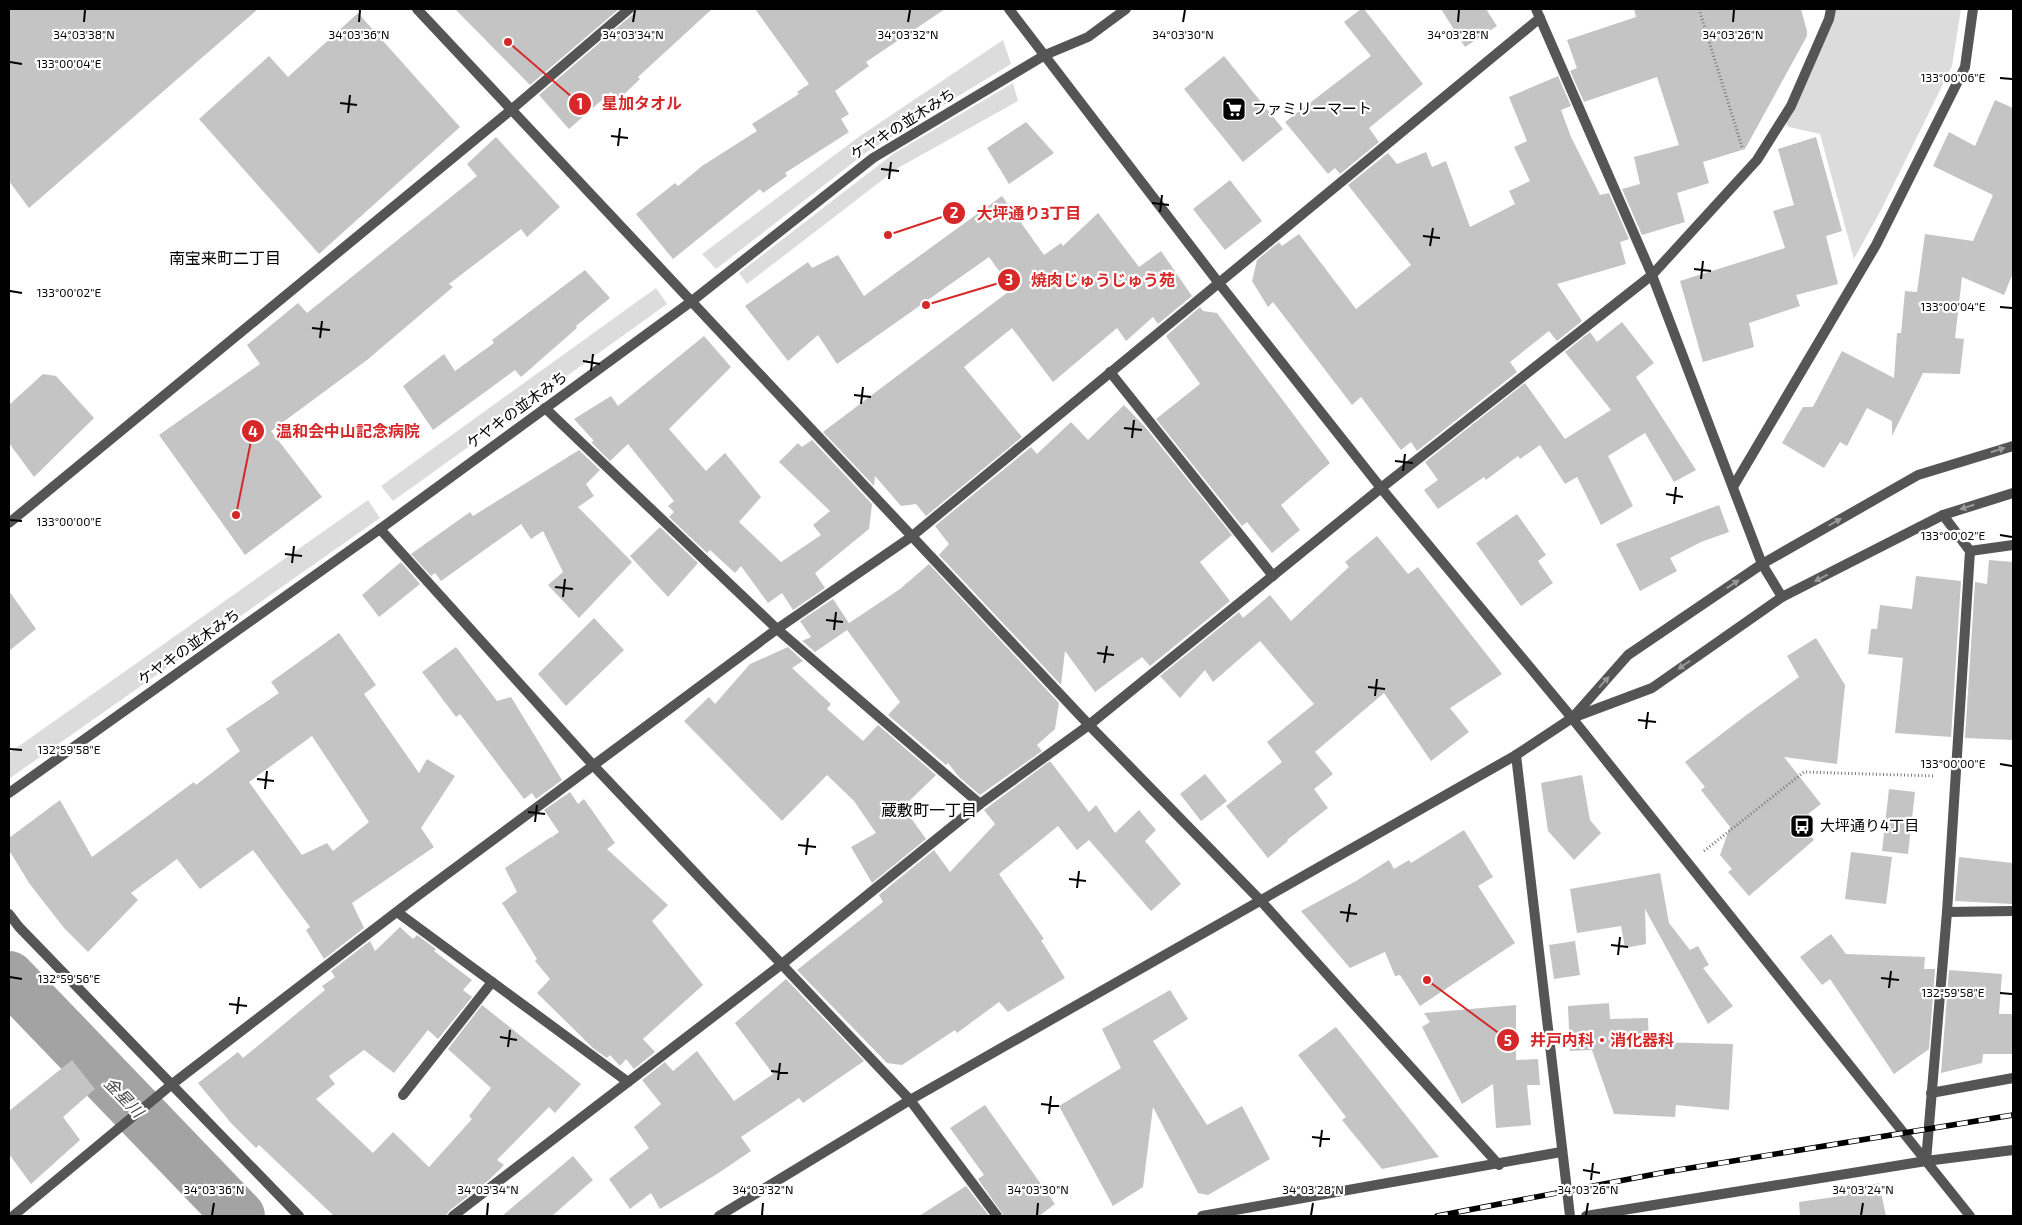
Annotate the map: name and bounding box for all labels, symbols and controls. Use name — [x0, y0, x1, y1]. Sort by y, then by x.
text: 34°03'38"N — [53, 27, 115, 41]
text: 34°03'36"N — [328, 27, 390, 41]
text: 34°03'34"N — [602, 27, 664, 41]
text: 34°03'32"N — [878, 27, 938, 41]
text: 34°03'30"N — [1152, 27, 1214, 41]
text: 34°03'28"N — [1427, 27, 1489, 41]
text: 34°03'26"N — [1702, 27, 1764, 41]
text: 133°00'04"E — [37, 56, 102, 70]
text: 133°00'06"E — [1921, 70, 1986, 84]
street label: ケヤキの並木みち — [847, 84, 958, 163]
callout: 星加タオル — [567, 88, 692, 119]
text: 星加タオル — [602, 93, 682, 112]
text: 1 — [577, 94, 583, 112]
supermarket icon: ファミリーマート — [1221, 96, 1247, 122]
place label: ファミリーマート — [1252, 99, 1372, 117]
callout: 大坪通り3丁目 — [942, 198, 1092, 229]
text: 2 — [950, 203, 959, 221]
text: 大坪通り3丁目 — [976, 203, 1082, 222]
district label: 南宝来町二丁目 — [169, 248, 281, 267]
callout: 焼肉じゅうじゅう苑 — [996, 265, 1185, 296]
text: 3 — [1005, 270, 1013, 288]
text: 焼肉じゅうじゅう苑 — [1031, 270, 1175, 289]
text: 133°00'02"E — [37, 285, 101, 299]
text: 133°00'04"E — [1921, 299, 1986, 313]
street label: ケヤキの並木みち — [463, 367, 570, 452]
callout: 温和会中山記念病院 — [241, 416, 430, 447]
text: 温和会中山記念病院 — [276, 421, 420, 440]
text: 4 — [248, 422, 258, 440]
one-way arrow — [1991, 446, 2006, 454]
one-way arrow — [1959, 504, 1974, 512]
text: 133°00'00"E — [37, 514, 102, 528]
one-way arrow — [1827, 518, 1842, 526]
text: 133°00'02"E — [1921, 528, 1985, 542]
one-way arrow — [1813, 574, 1828, 582]
one-way arrow — [1726, 579, 1739, 589]
street label: ケヤキの並木みち — [134, 604, 243, 688]
one-way arrow — [1677, 660, 1691, 670]
one-way arrow — [1598, 676, 1610, 688]
text: 132°59'58"E — [37, 742, 101, 756]
text: 133°00'00"E — [1921, 756, 1986, 770]
district label: 蔵敷町一丁目 — [881, 800, 977, 819]
bus stop icon: 大坪通り4丁目 — [1789, 813, 1815, 839]
place label: 大坪通り4丁目 — [1820, 816, 1919, 834]
text: 132°59'56"E — [38, 971, 101, 985]
text: 132°59'58"E — [1921, 985, 1985, 999]
callout: 井戸内科・消化器科 — [1495, 1025, 1684, 1056]
text: 井戸内科・消化器科 — [1530, 1030, 1674, 1049]
text: 5 — [1504, 1031, 1512, 1049]
water label: 金星川 — [101, 1073, 149, 1122]
text: 34°03'36"N — [183, 1182, 245, 1196]
text: 34°03'34"N — [457, 1182, 519, 1196]
text: 34°03'32"N — [733, 1182, 793, 1196]
text: 34°03'30"N — [1007, 1182, 1069, 1196]
text: 34°03'28"N — [1282, 1182, 1344, 1196]
text: 34°03'26"N — [1557, 1182, 1619, 1196]
text: 34°03'24"N — [1832, 1182, 1894, 1196]

